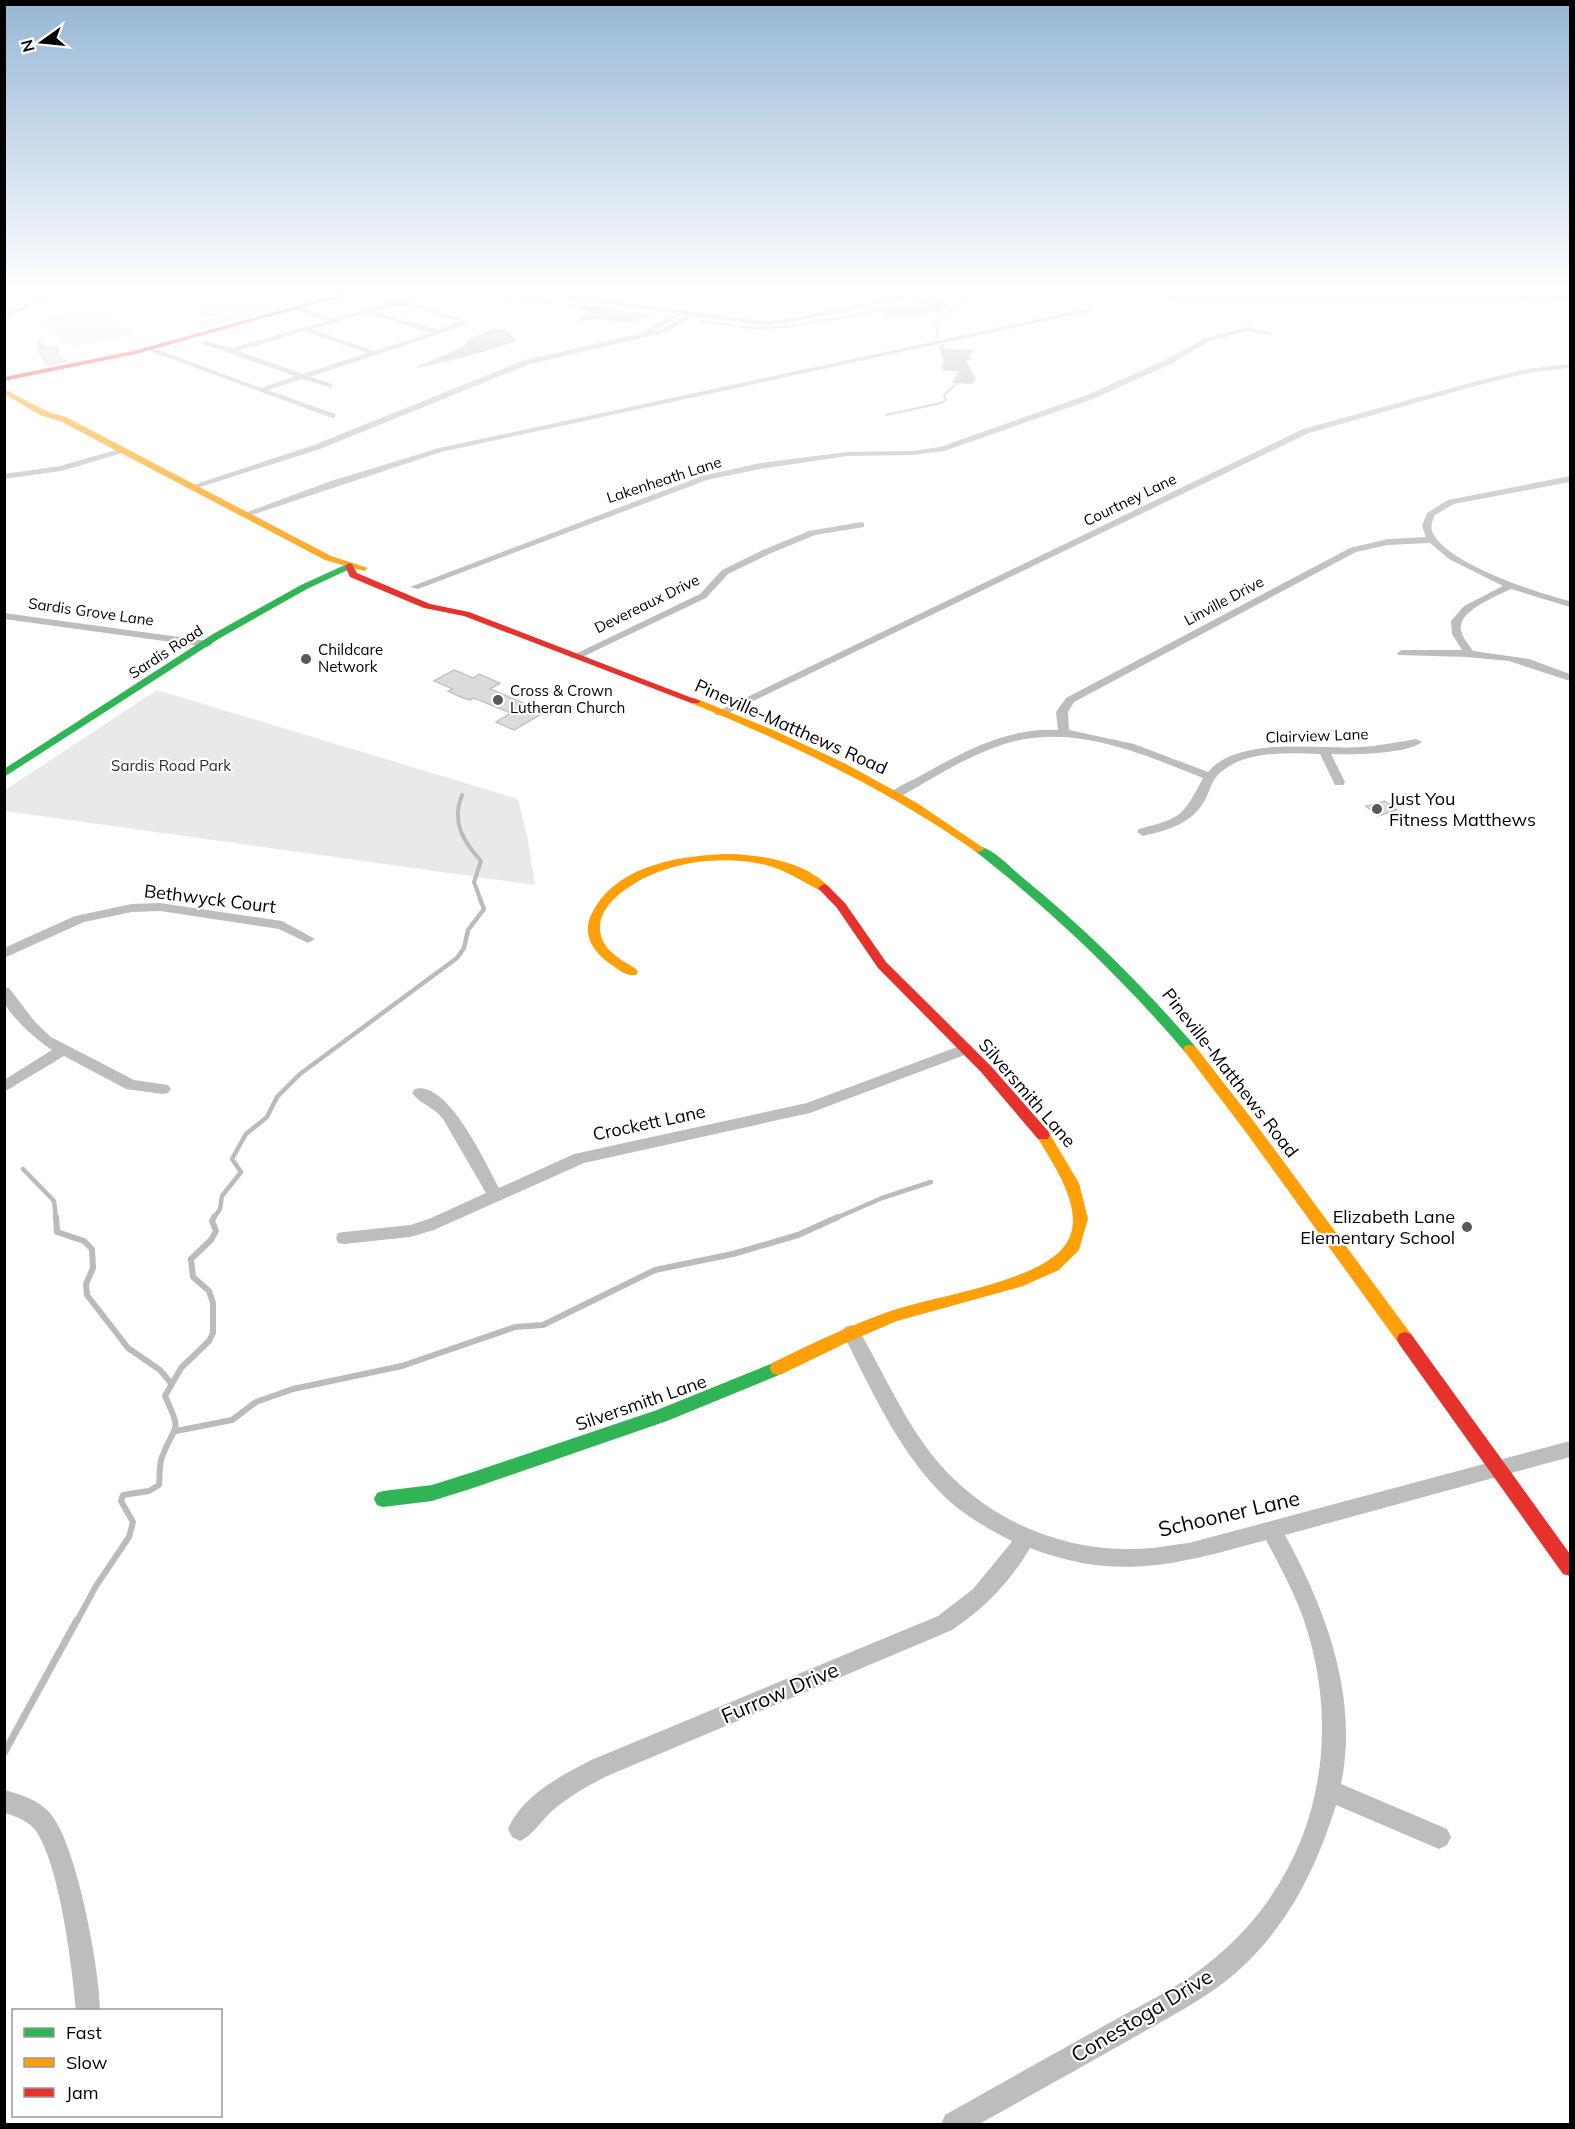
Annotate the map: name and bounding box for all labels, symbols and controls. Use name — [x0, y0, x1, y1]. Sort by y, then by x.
north arrow — [12, 12, 72, 72]
text: N — [16, 37, 39, 54]
street label: Lakenheath Lane — [604, 452, 724, 507]
street label: Courtney Lane — [1080, 469, 1179, 530]
street label: Devereaux Drive — [591, 570, 702, 637]
street label: Linville Drive — [1181, 572, 1267, 629]
street label: Sardis Grove Lane — [27, 593, 155, 630]
street label: Sardis Road — [125, 621, 206, 683]
place label: Childcare Network — [318, 640, 383, 676]
marker: Childcare Network — [299, 652, 313, 666]
street label: Pineville-Matthews Road — [691, 674, 891, 779]
place label: Cross & Crown Lutheran Church — [510, 681, 625, 717]
marker: Cross & Crown Lutheran Church — [491, 693, 505, 707]
street label: Clairview Lane — [1265, 724, 1369, 747]
park label: Sardis Road Park — [111, 756, 231, 775]
place label: Just You Fitness Matthews — [1389, 787, 1536, 831]
marker: Just You Fitness Matthews — [1370, 802, 1384, 816]
street label: Bethwyck Court — [143, 879, 277, 918]
street label: Pineville-Matthews Road — [1157, 984, 1304, 1162]
street label: Silversmith Lane — [974, 1033, 1081, 1152]
street label: Crockett Lane — [590, 1099, 707, 1146]
place label: Elizabeth Lane Elementary School — [1300, 1205, 1455, 1249]
marker: Elizabeth Lane Elementary School — [1460, 1220, 1474, 1234]
street label: Silversmith Lane — [572, 1369, 709, 1436]
street label: Schooner Lane — [1156, 1484, 1302, 1542]
street label: Furrow Drive — [717, 1656, 842, 1728]
street label: Conestoga Drive — [1066, 1963, 1217, 2068]
legend — [12, 2009, 222, 2117]
text: Fast — [66, 2021, 102, 2044]
text: Slow — [66, 2051, 108, 2074]
text: Jam — [66, 2081, 99, 2104]

